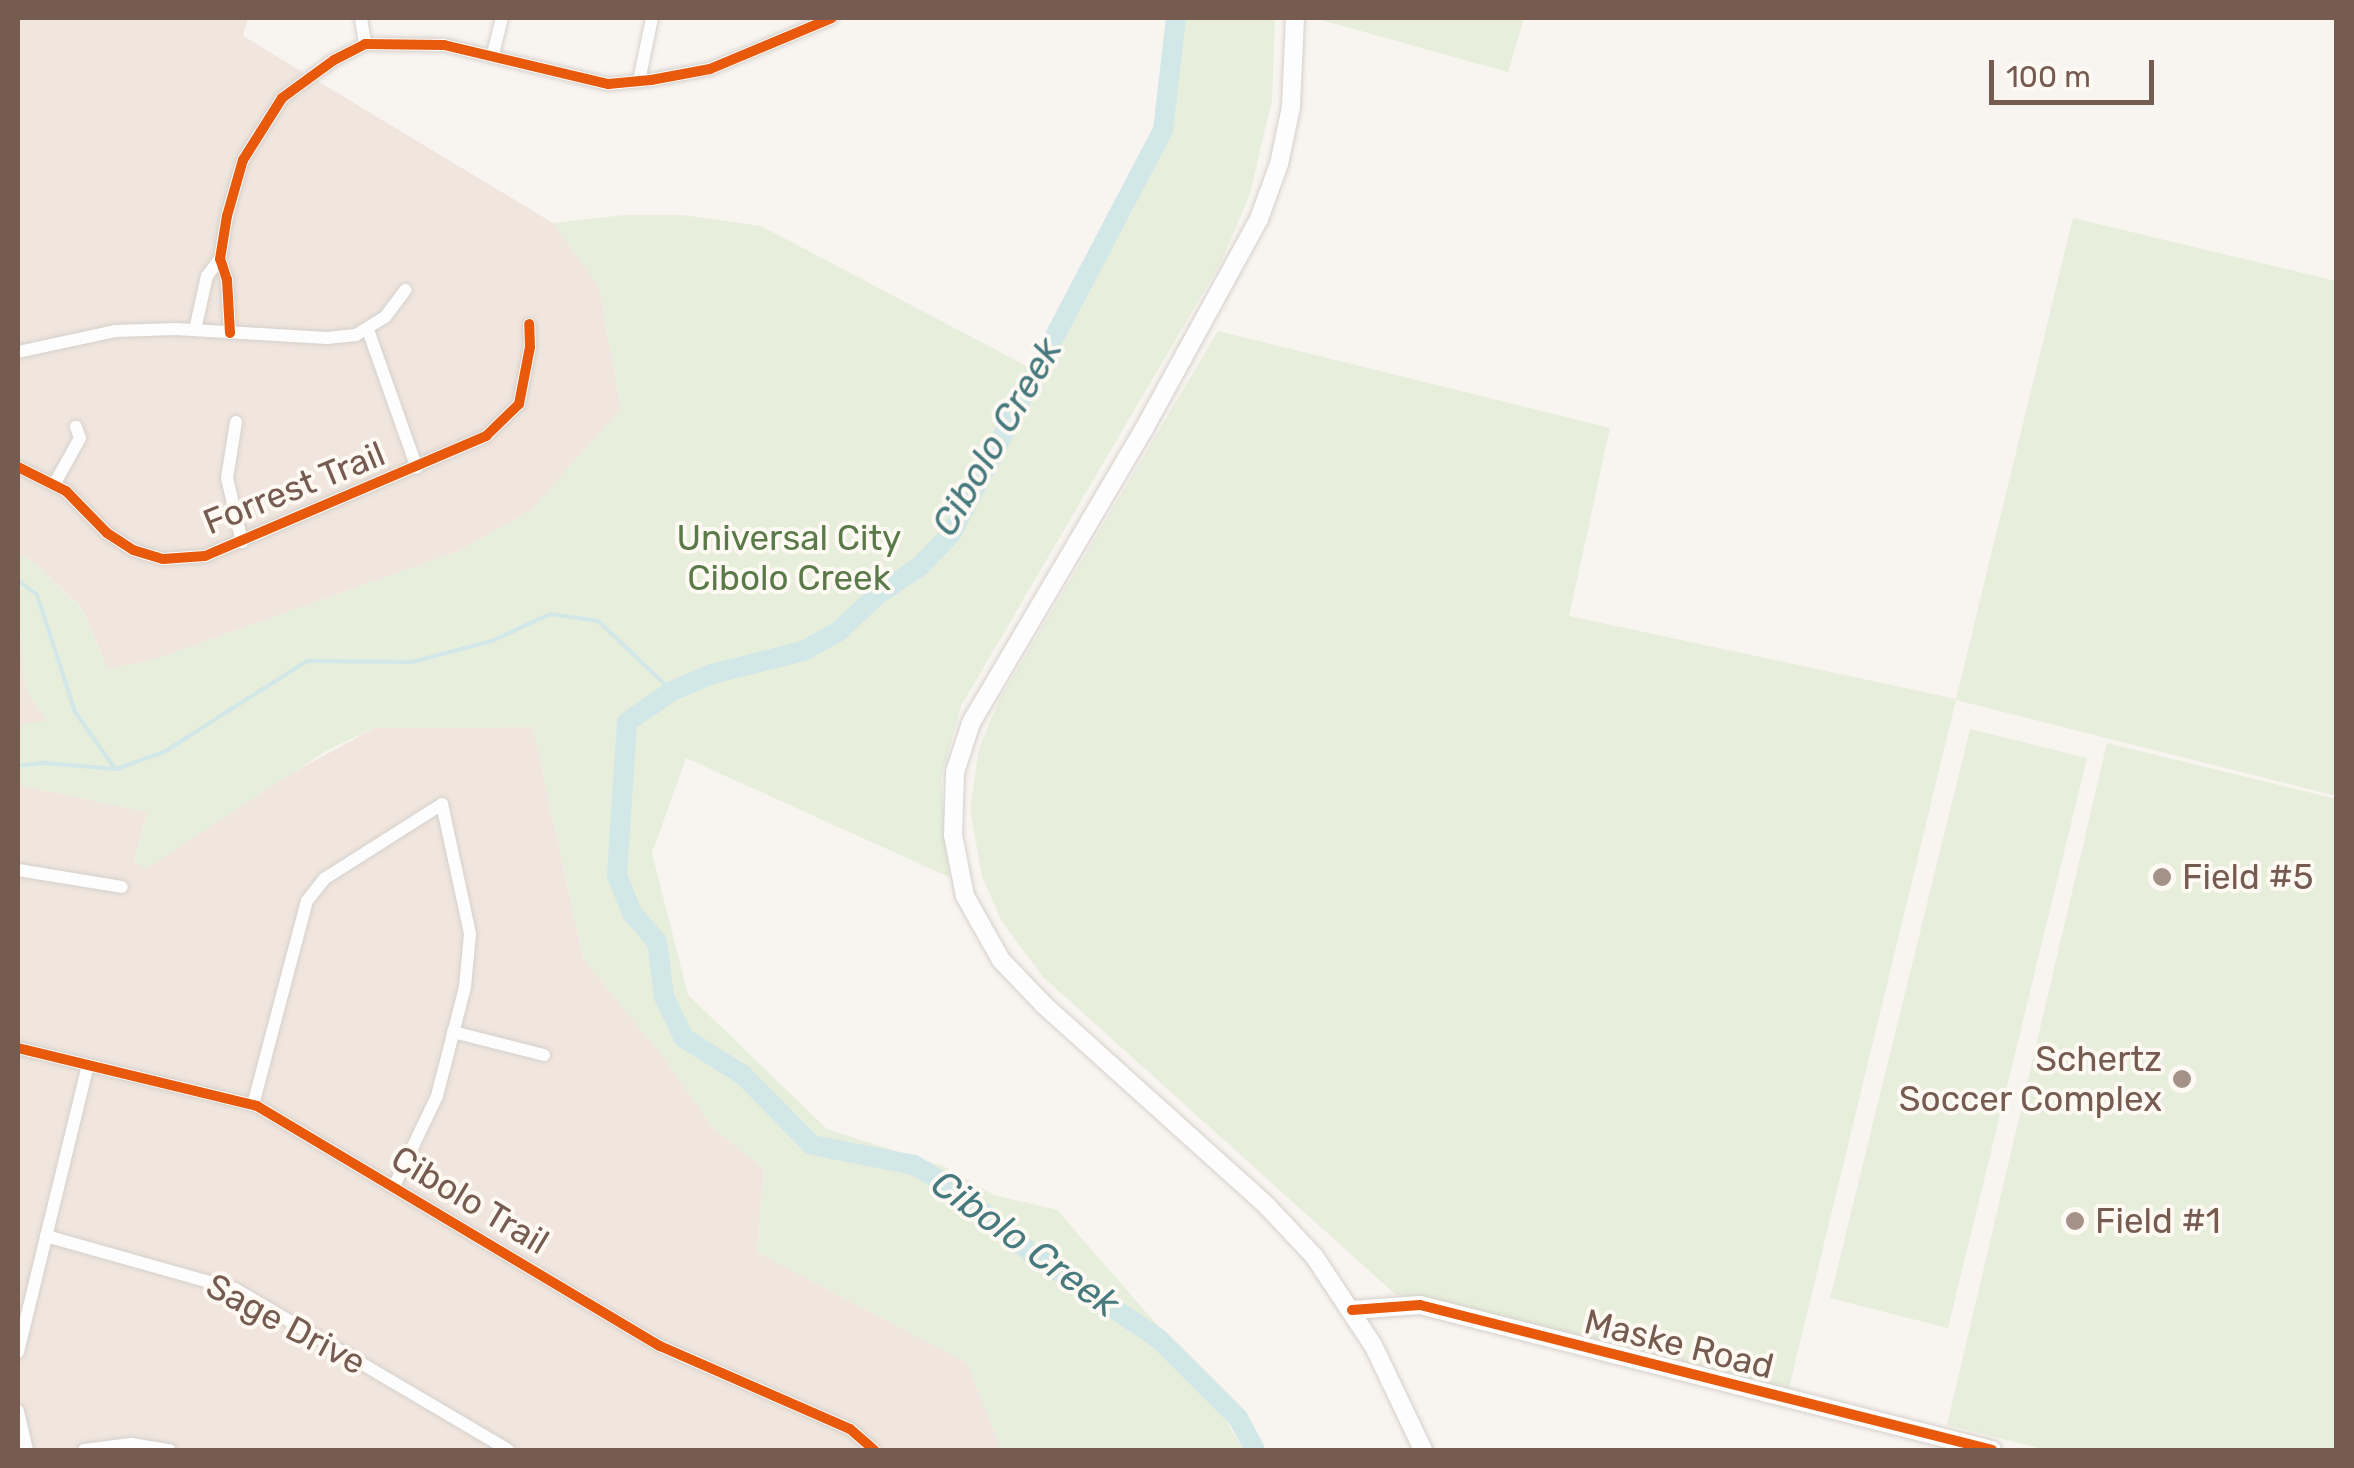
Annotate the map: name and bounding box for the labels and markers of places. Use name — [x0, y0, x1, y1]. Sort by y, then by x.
place label: Field #5 — [2182, 856, 2314, 898]
marker: Field #5 — [2151, 866, 2173, 888]
place label: Schertz Soccer Complex — [1898, 1038, 2162, 1120]
marker: Schertz Soccer Complex — [2171, 1068, 2193, 1090]
place label: Field #1 — [2095, 1200, 2221, 1242]
marker: Field #1 — [2064, 1210, 2086, 1232]

